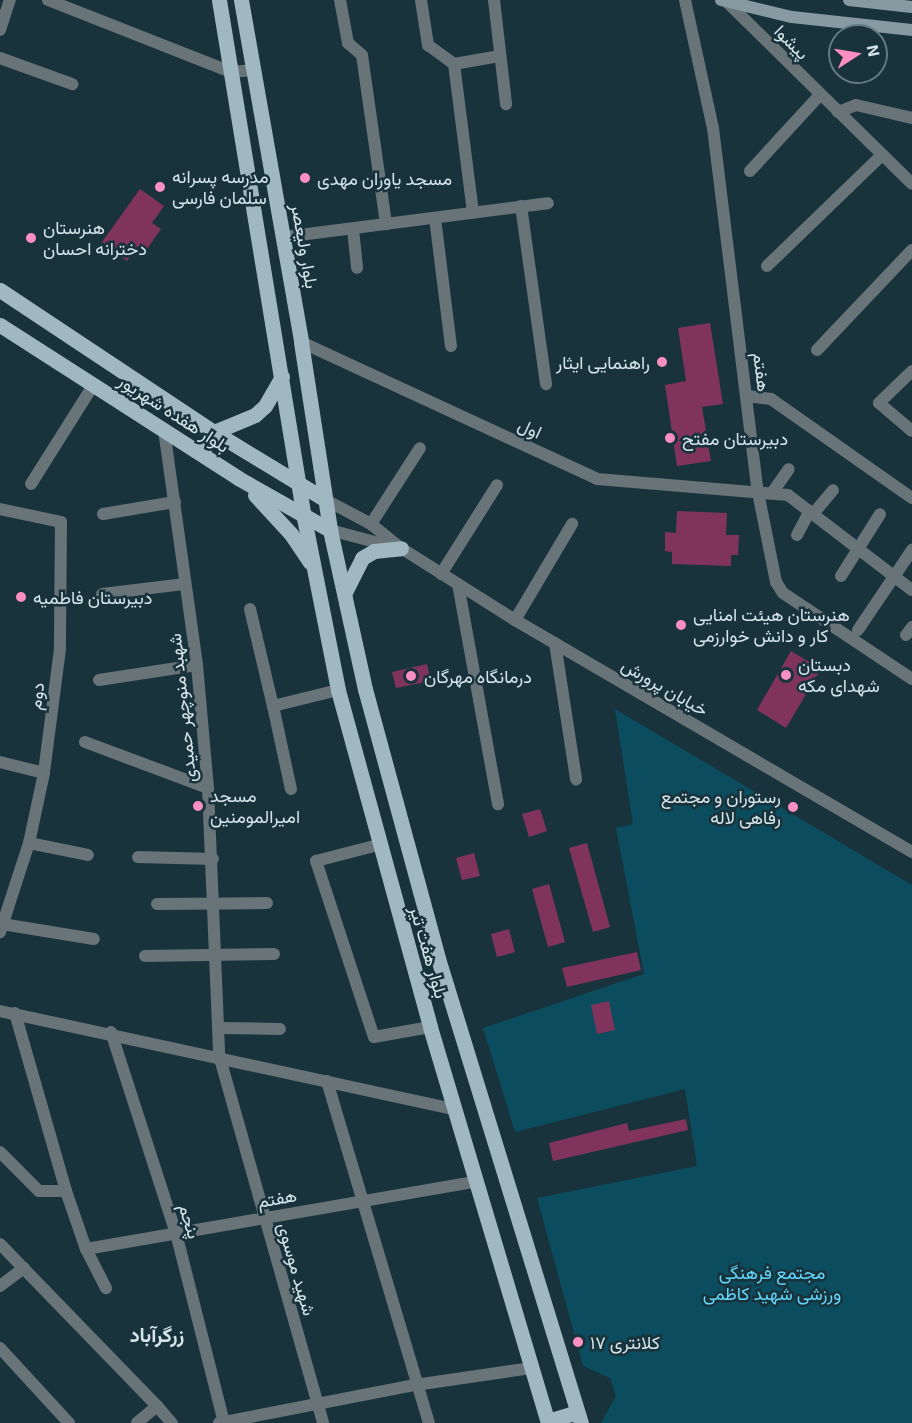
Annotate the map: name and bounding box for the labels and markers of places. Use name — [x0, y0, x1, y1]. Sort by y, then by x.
place label: مدرسه پسرانه سلمان فارسی — [172, 166, 269, 208]
place label: مسجد یاوران مهدی — [317, 167, 452, 189]
marker: مسجد یاوران مهدی — [298, 171, 312, 185]
marker: مدرسه پسرانه سلمان فارسی — [153, 180, 167, 194]
place label: هنرستان دخترانه احسان — [43, 217, 147, 260]
marker: هنرستان دخترانه احسان — [24, 231, 38, 245]
place label: راهنمایی ایثار — [556, 351, 650, 373]
marker: راهنمایی ایثار — [655, 355, 669, 369]
place label: دبیرستان مفتح — [682, 427, 788, 449]
marker: دبیرستان مفتح — [663, 431, 677, 445]
place label: دبیرستان فاطمیه — [33, 586, 152, 608]
marker: دبیرستان فاطمیه — [14, 590, 28, 604]
place label: هنرستان هیئت امنایی کار و دانش خوارزمی — [693, 604, 850, 646]
marker: هنرستان هیئت امنایی کار و دانش خوارزمی — [674, 618, 688, 632]
place label: دبستان شهدای مکه — [798, 654, 880, 696]
place label: درمانگاه مهرگان — [424, 665, 532, 687]
marker: درمانگاه مهرگان — [402, 667, 420, 685]
marker: دبستان شهدای مکه — [779, 668, 793, 682]
place label: مسجد امیرالمومنین — [210, 785, 300, 828]
place label: رستوران و مجتمع رفاهی لاله — [661, 786, 781, 828]
marker: مسجد امیرالمومنین — [191, 799, 205, 813]
marker: رستوران و مجتمع رفاهی لاله — [786, 800, 800, 814]
place label: کلانتری ۱۷ — [590, 1331, 660, 1353]
marker: کلانتری ۱۷ — [571, 1335, 585, 1349]

